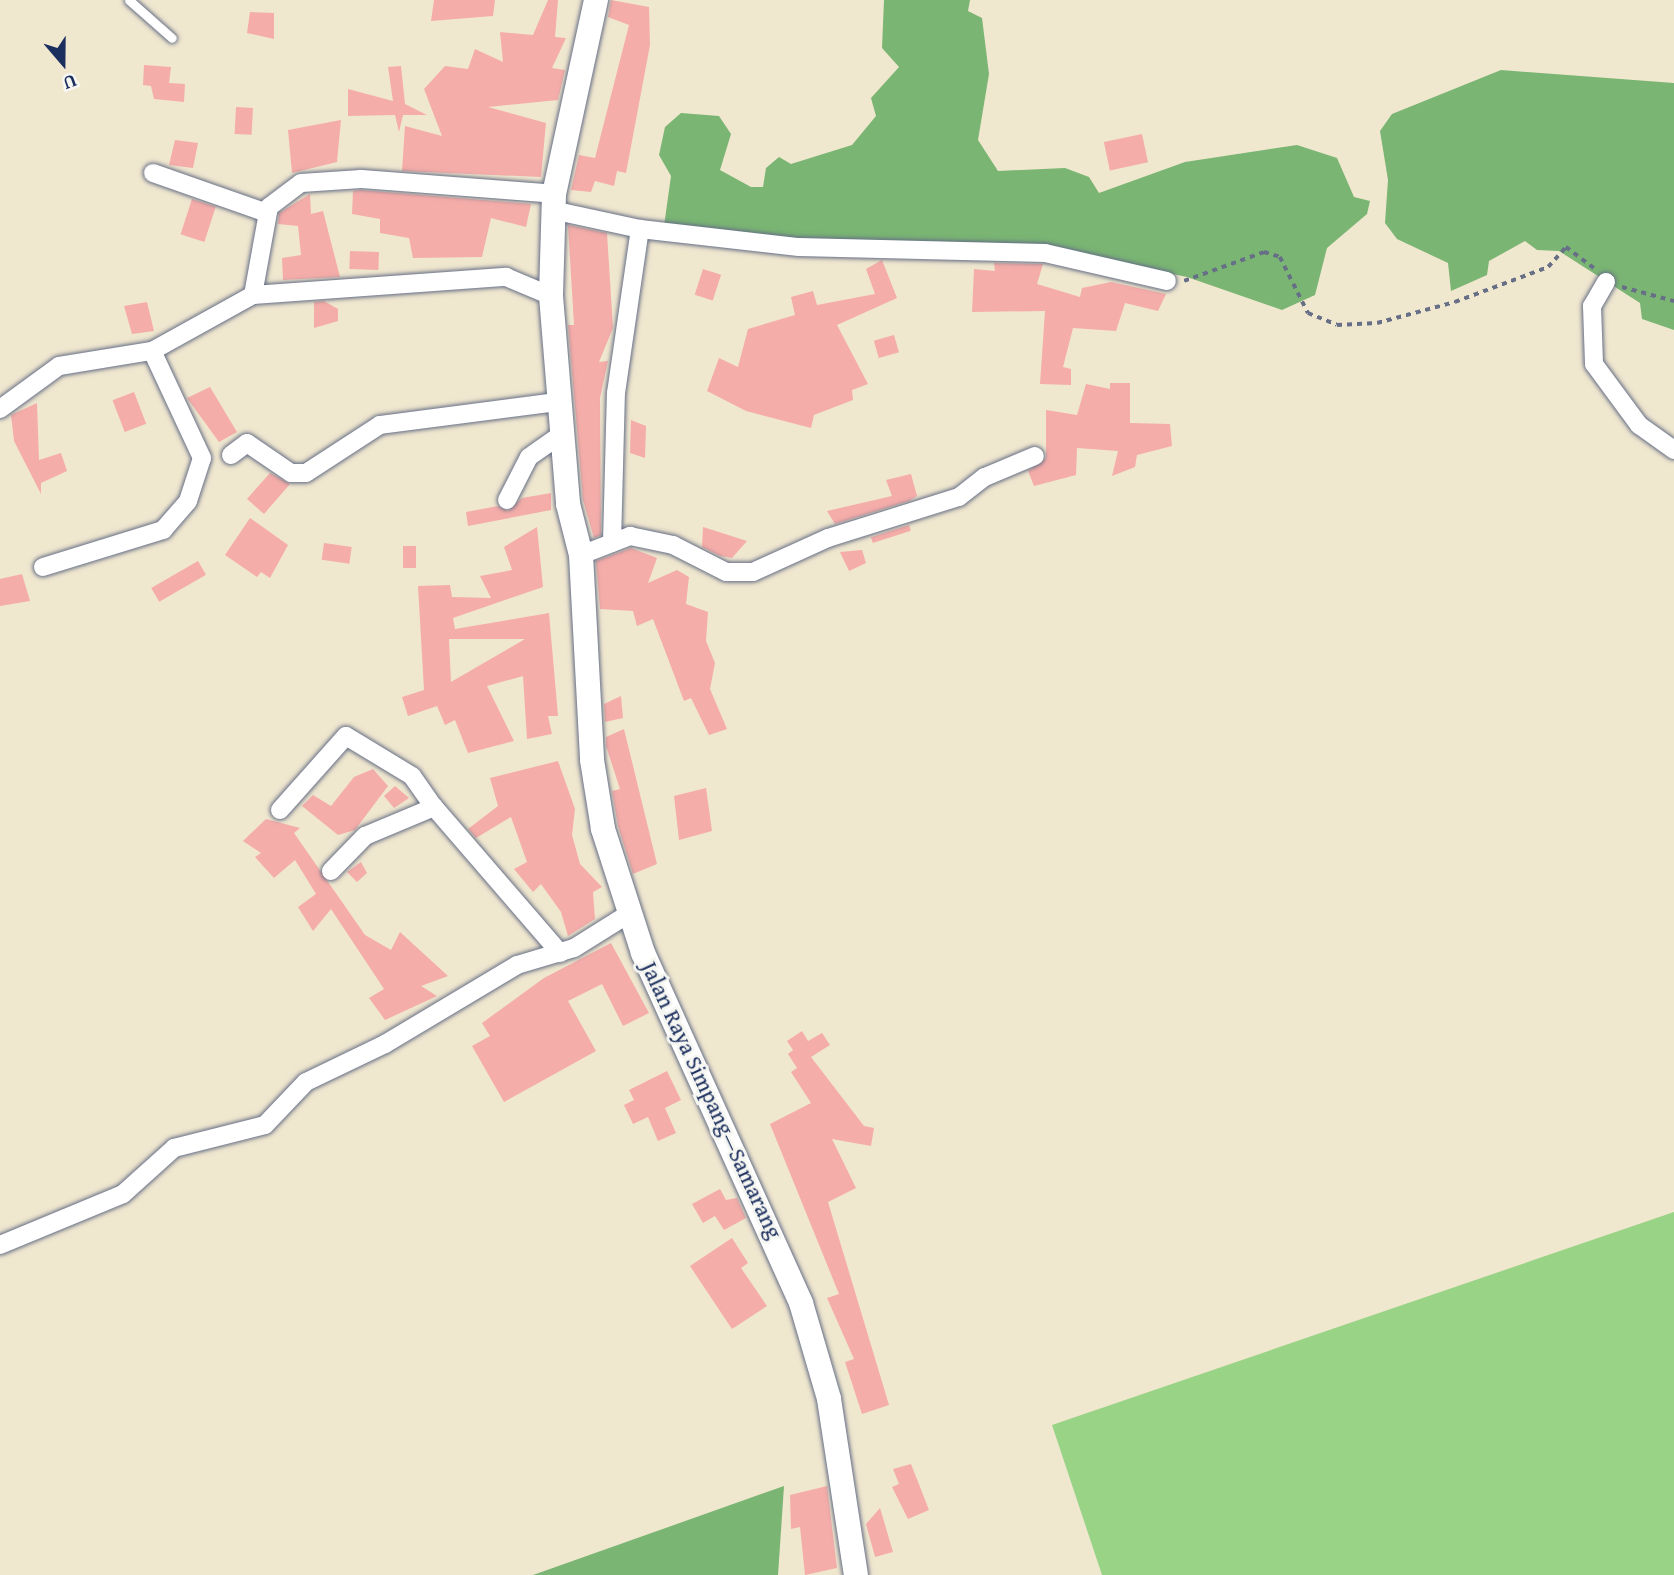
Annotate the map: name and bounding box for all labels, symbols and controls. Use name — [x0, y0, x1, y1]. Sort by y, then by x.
north arrow — [28, 28, 98, 98]
text: U — [59, 67, 81, 98]
street label: Jalan Raya Simpang—Samarang — [635, 957, 789, 1243]

